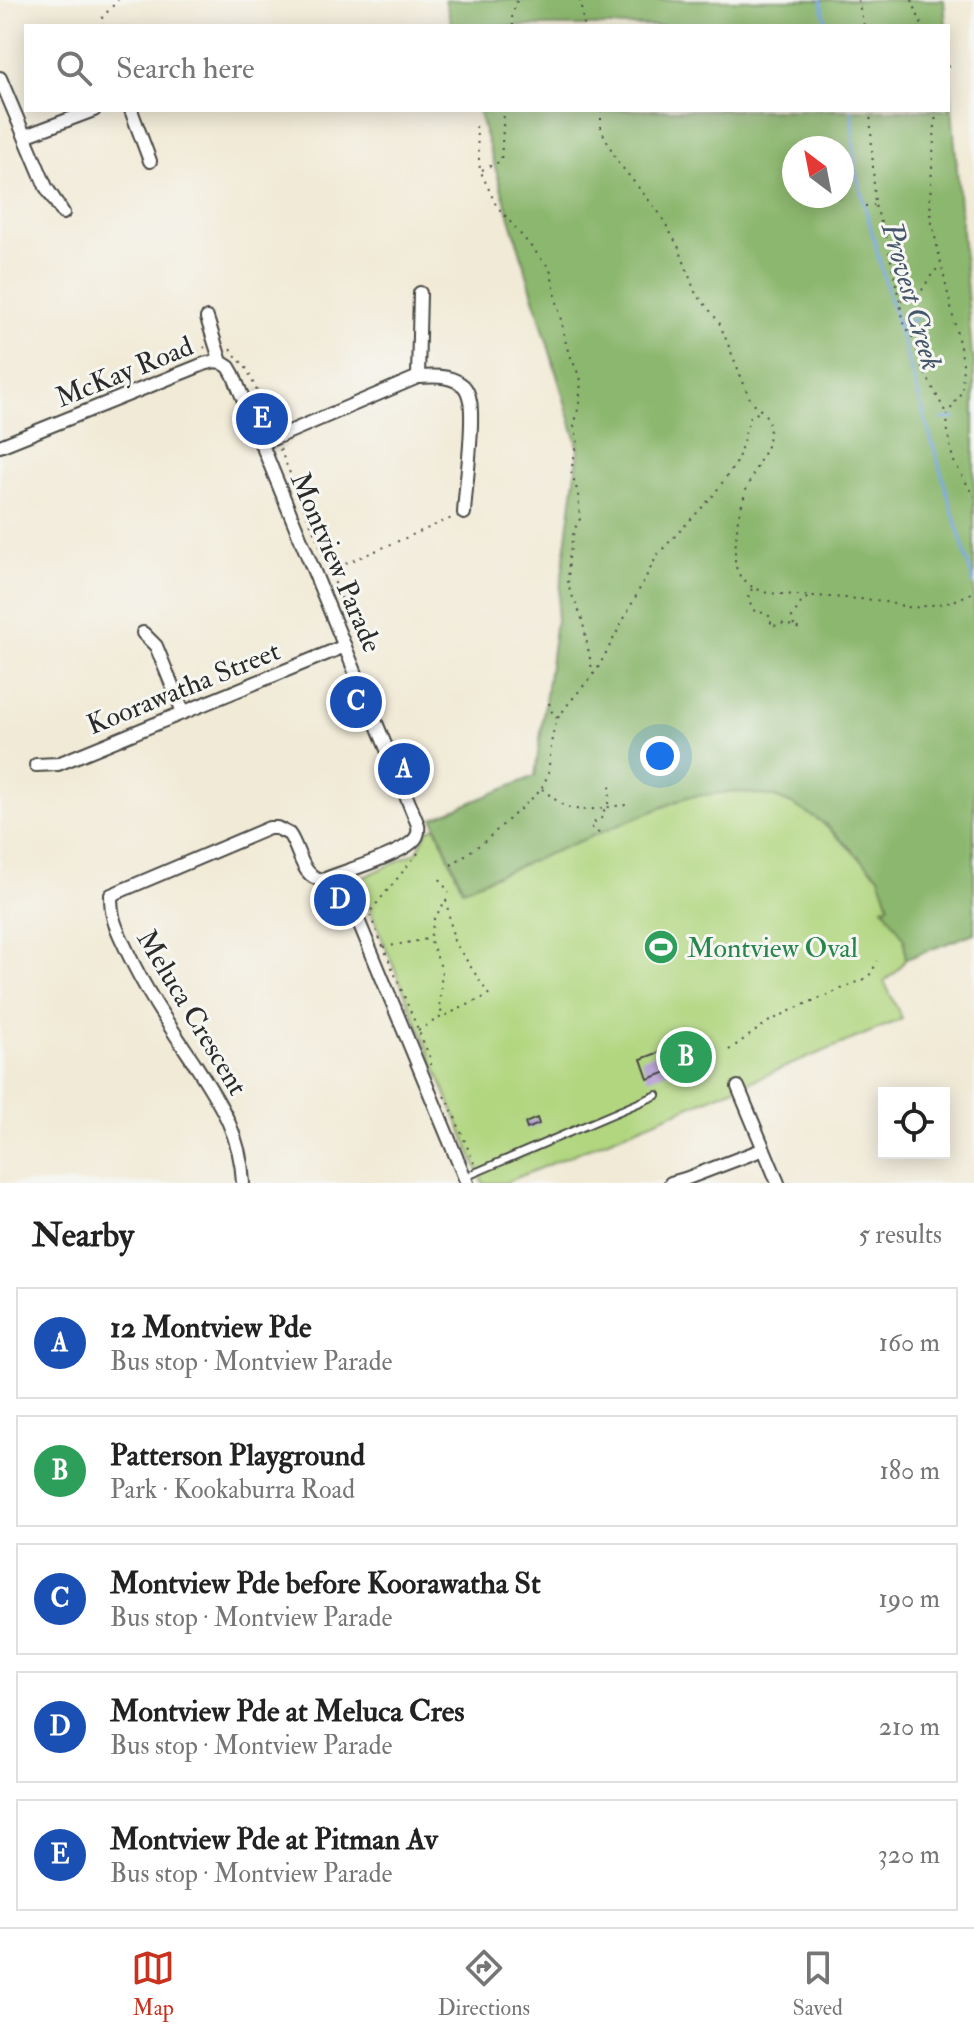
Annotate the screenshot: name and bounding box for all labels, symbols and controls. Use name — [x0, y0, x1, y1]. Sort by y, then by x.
search box — [24, 24, 950, 112]
icon: search — [52, 46, 96, 90]
text: Search here — [116, 50, 255, 87]
north arrow — [782, 136, 854, 208]
water label: Provest Creek — [872, 217, 950, 374]
street label: McKay Road — [51, 329, 199, 416]
pin: E — [236, 389, 288, 449]
street label: Montview Parade — [282, 467, 389, 658]
street label: Koorawatha Street — [82, 634, 285, 743]
pin: C — [330, 672, 382, 732]
your location — [640, 736, 680, 776]
pin: A — [378, 739, 430, 799]
pin: D — [314, 870, 366, 930]
street label: Meluca Crescent — [129, 924, 255, 1102]
sports icon: Montview Oval — [642, 928, 680, 966]
place label: Montview Oval — [687, 931, 858, 966]
pin: B — [660, 1027, 712, 1087]
map controls — [878, 1087, 950, 1159]
button: locate — [878, 1087, 950, 1159]
text: Nearby — [32, 1214, 134, 1257]
text: 5 results — [858, 1219, 942, 1251]
text: 12 Montview Pde — [110, 1309, 312, 1346]
text: A — [52, 1327, 68, 1359]
text: 160 m — [879, 1327, 940, 1359]
text: Bus stop · Montview Parade — [110, 1346, 392, 1378]
text: Patterson Playground — [110, 1437, 365, 1474]
text: B — [51, 1455, 69, 1487]
text: 180 m — [880, 1455, 940, 1487]
text: Park · Kookaburra Road — [110, 1474, 355, 1506]
text: Montview Pde before Koorawatha St — [110, 1565, 541, 1602]
text: C — [50, 1583, 70, 1615]
text: 190 m — [879, 1583, 940, 1615]
text: Bus stop · Montview Parade — [110, 1602, 392, 1634]
text: Montview Pde at Meluca Cres — [110, 1693, 465, 1730]
text: D — [49, 1711, 71, 1743]
text: 210 m — [879, 1711, 940, 1743]
text: Bus stop · Montview Parade — [110, 1730, 392, 1762]
text: Montview Pde at Pitman Av — [110, 1821, 438, 1858]
text: E — [51, 1839, 69, 1871]
text: 320 m — [878, 1839, 940, 1871]
text: Bus stop · Montview Parade — [110, 1858, 392, 1890]
tab: Map — [131, 1946, 175, 2022]
tab: Directions — [438, 1946, 530, 2022]
tab: Saved — [793, 1946, 843, 2022]

